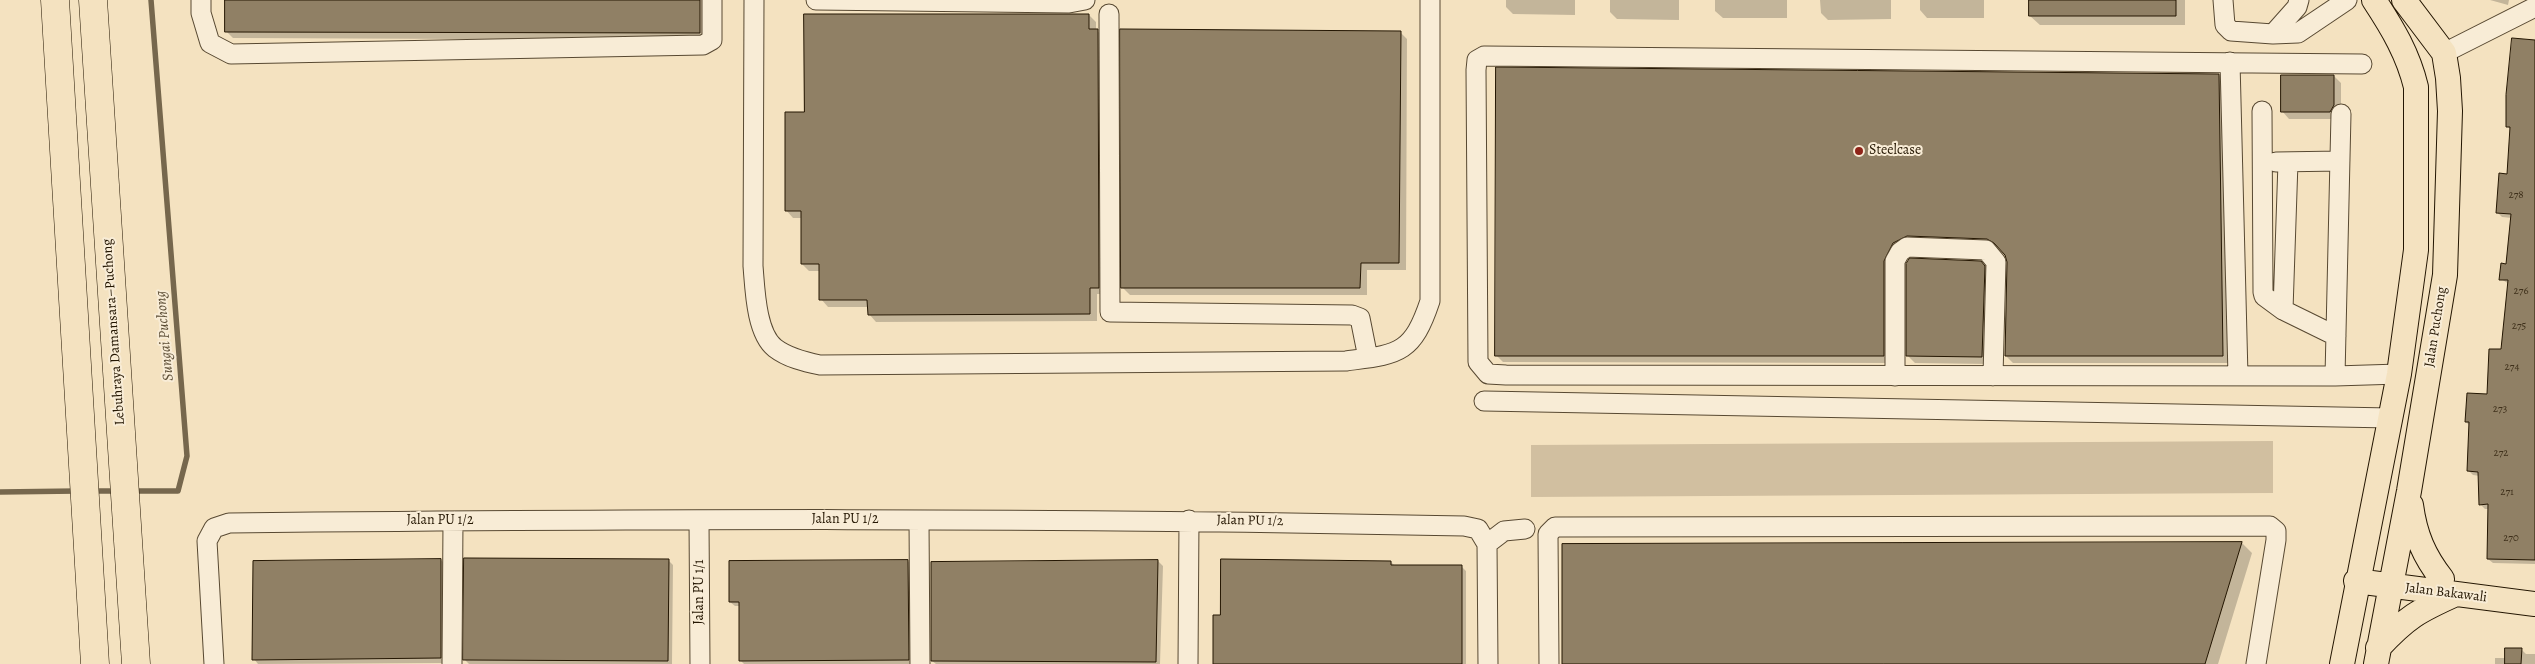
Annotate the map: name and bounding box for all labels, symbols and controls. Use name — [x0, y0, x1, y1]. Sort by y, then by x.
place label: Steelcase — [1869, 143, 1921, 159]
marker: Steelcase — [1853, 145, 1865, 157]
house number: 278 — [2508, 188, 2524, 202]
street label: Lebuhraya Damansara–Puchong — [99, 238, 129, 426]
house number: 276 — [2514, 284, 2528, 298]
street label: Jalan Puchong — [2421, 285, 2451, 369]
water label: Sungai Puchong — [152, 290, 178, 382]
house number: 275 — [2512, 319, 2526, 333]
house number: 274 — [2505, 360, 2519, 374]
house number: 273 — [2493, 402, 2507, 416]
house number: 272 — [2493, 446, 2509, 460]
house number: 271 — [2500, 485, 2514, 499]
street label: Jalan PU 1/2 — [811, 512, 879, 528]
street label: Jalan PU 1/2 — [1216, 512, 1284, 530]
street label: Jalan PU 1/2 — [406, 513, 474, 529]
house number: 270 — [2503, 531, 2519, 545]
street label: Jalan PU 1/1 — [692, 559, 708, 625]
street label: Jalan Bakawali — [2404, 580, 2488, 606]

